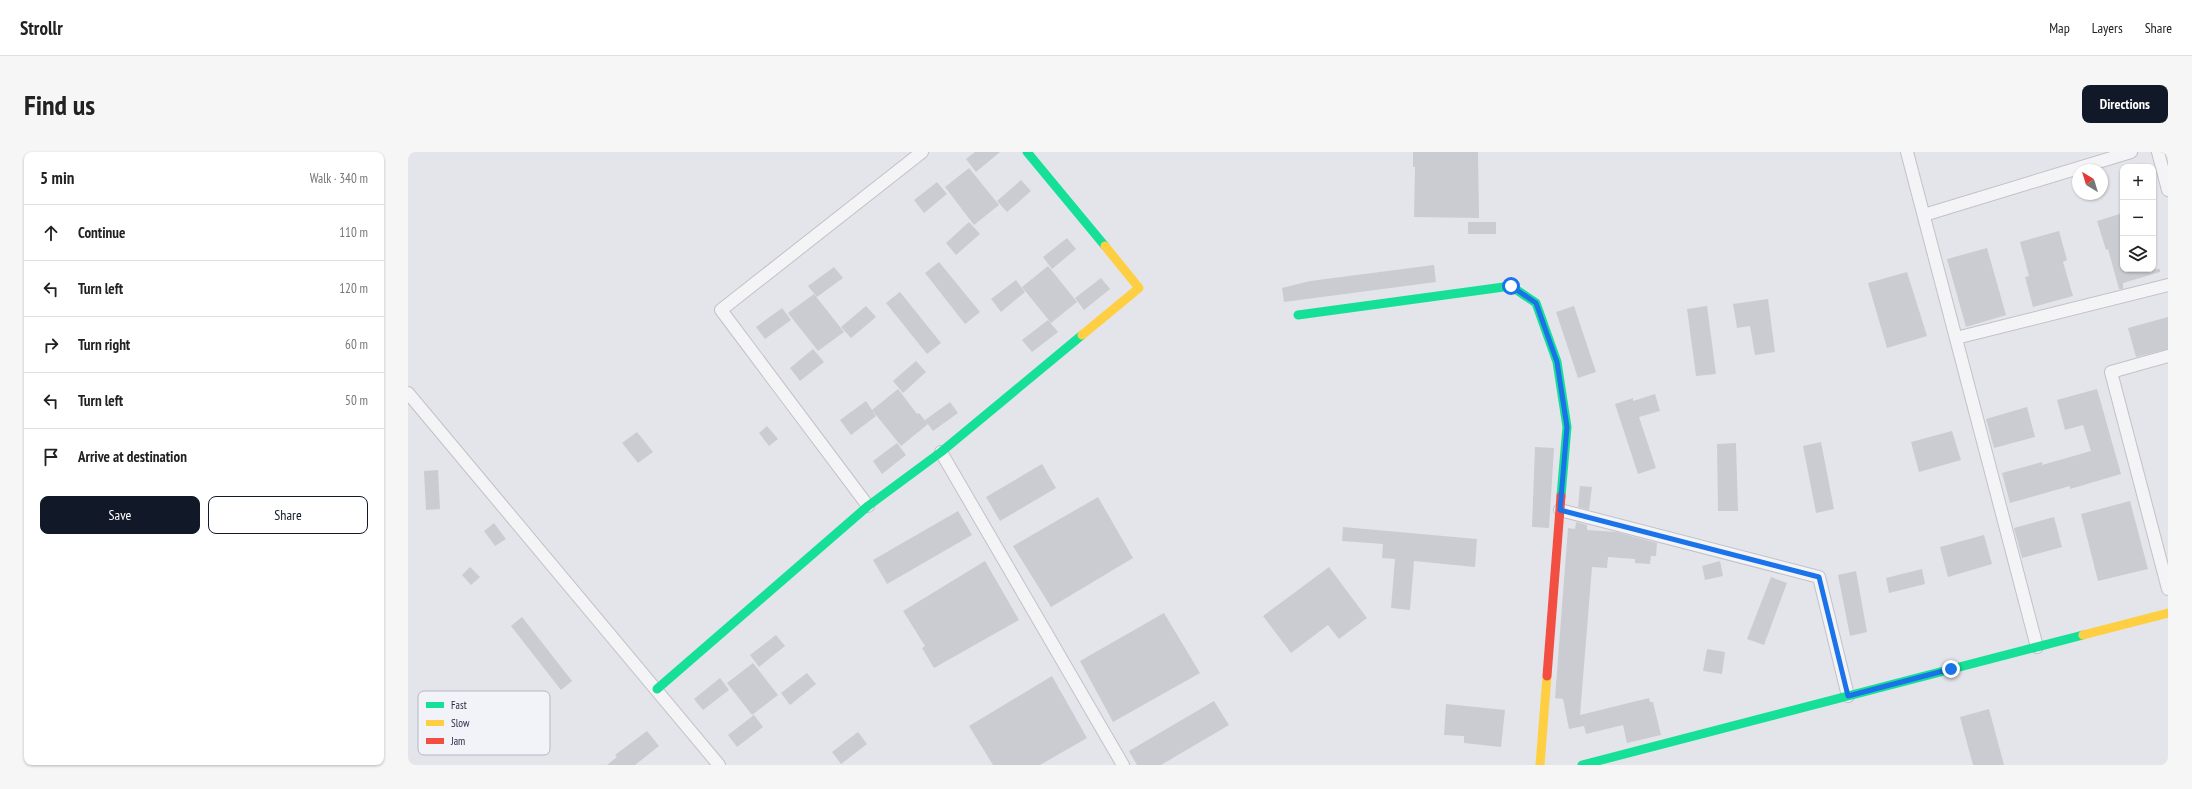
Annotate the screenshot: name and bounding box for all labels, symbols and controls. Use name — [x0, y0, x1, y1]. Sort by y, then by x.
text: Strollr — [20, 16, 63, 40]
text: Map — [2049, 19, 2070, 37]
text: Layers — [2092, 19, 2123, 37]
text: Share — [2145, 19, 2172, 37]
button: Directions — [2082, 85, 2168, 123]
text: Find us — [24, 86, 95, 123]
north arrow — [2072, 164, 2108, 200]
map controls — [2120, 164, 2156, 272]
button: + — [2120, 164, 2156, 200]
text: 5 min — [40, 167, 74, 189]
text: Walk · 340 m — [310, 170, 368, 187]
button: − — [2120, 200, 2156, 236]
icon: ahead — [40, 222, 62, 244]
text: Continue — [78, 223, 125, 242]
text: 110 m — [339, 224, 368, 241]
button: layers — [2120, 236, 2156, 272]
route start — [1502, 277, 1520, 295]
icon: left — [40, 278, 62, 300]
text: Turn left — [78, 279, 123, 298]
text: 120 m — [339, 280, 368, 297]
icon: right — [40, 334, 62, 356]
text: Turn right — [78, 335, 130, 354]
text: 60 m — [345, 336, 368, 353]
icon: left — [40, 390, 62, 412]
text: Turn left — [78, 391, 123, 410]
text: 50 m — [345, 392, 368, 409]
icon: arrive — [40, 446, 62, 468]
text: Arrive at destination — [78, 447, 187, 466]
button: Save — [40, 496, 200, 534]
button: Share — [208, 496, 368, 534]
route end — [1942, 660, 1960, 678]
legend — [418, 691, 550, 755]
text: Fast — [451, 698, 467, 712]
text: Slow — [451, 716, 470, 730]
text: Jam — [450, 734, 465, 748]

